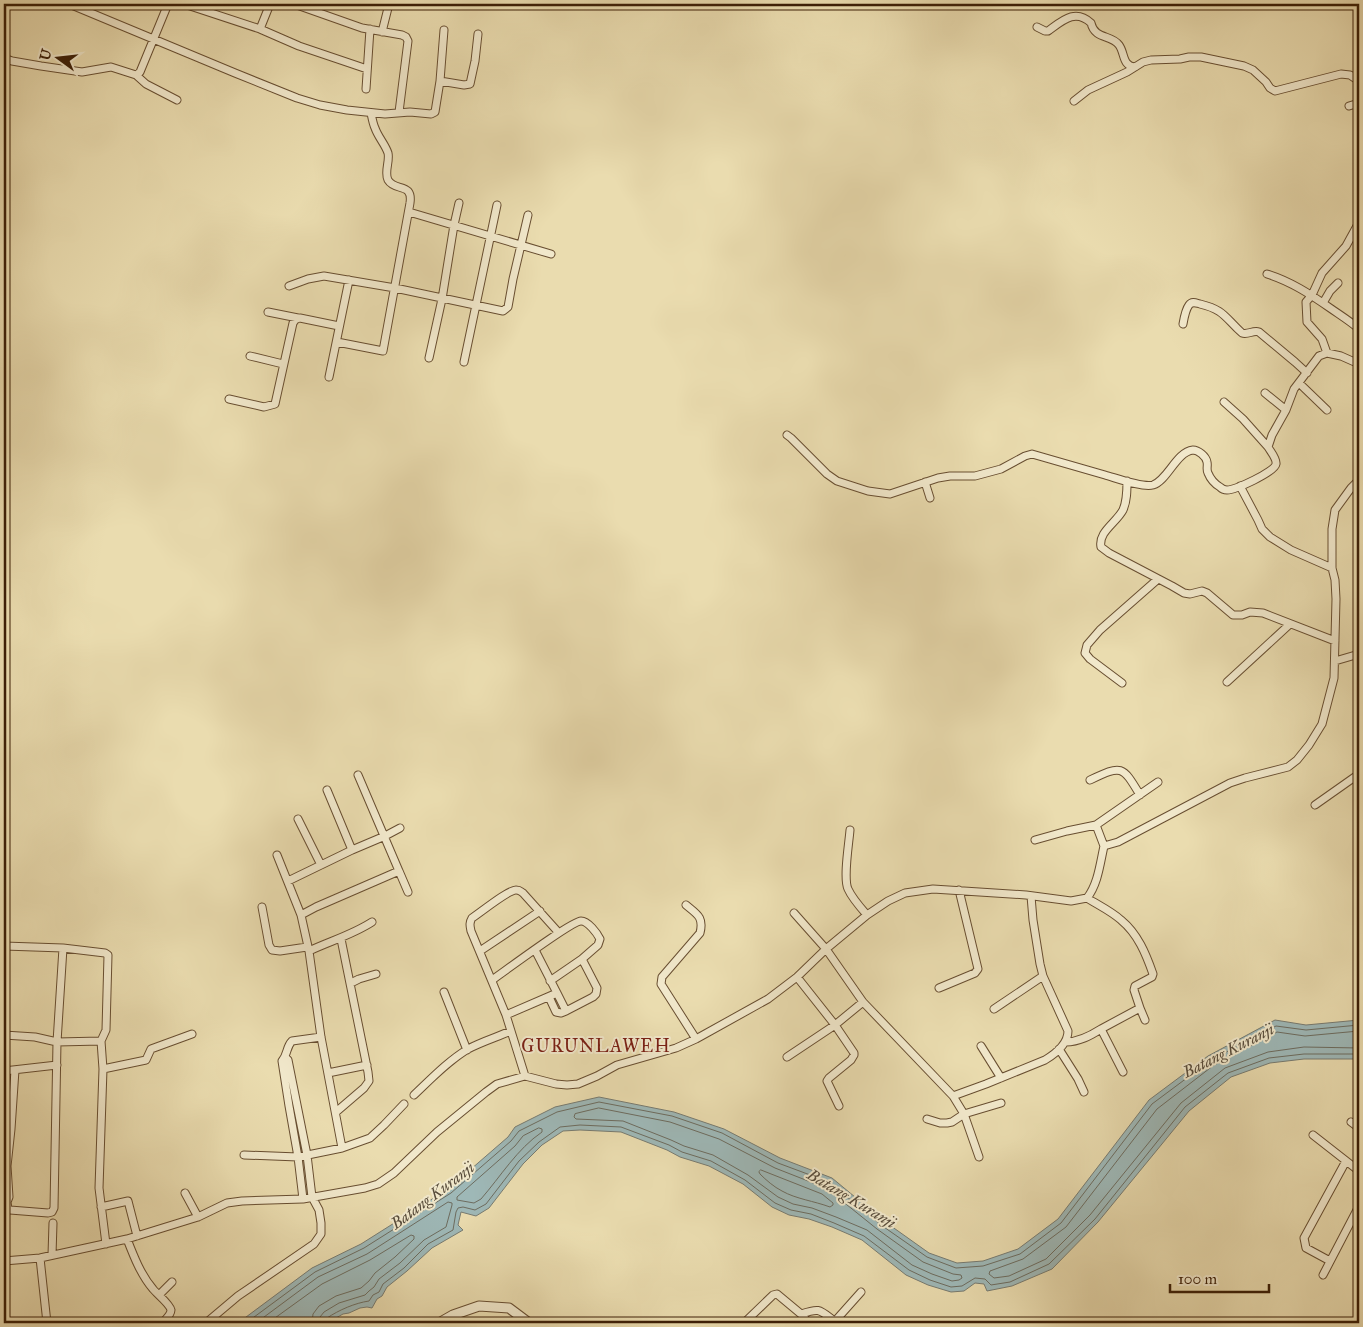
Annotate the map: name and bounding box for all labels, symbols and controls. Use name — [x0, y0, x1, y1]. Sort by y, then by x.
north arrow — [32, 32, 82, 82]
text: U — [36, 46, 56, 62]
water label: Batang Kuranji — [1179, 1019, 1278, 1083]
district label: GURUNLAWEH — [521, 1035, 671, 1057]
water label: Batang Kuranji — [386, 1158, 479, 1234]
water label: Batang Kuranji — [803, 1164, 900, 1233]
scale bar — [1170, 1262, 1269, 1294]
text: 100 m — [1178, 1270, 1218, 1288]

